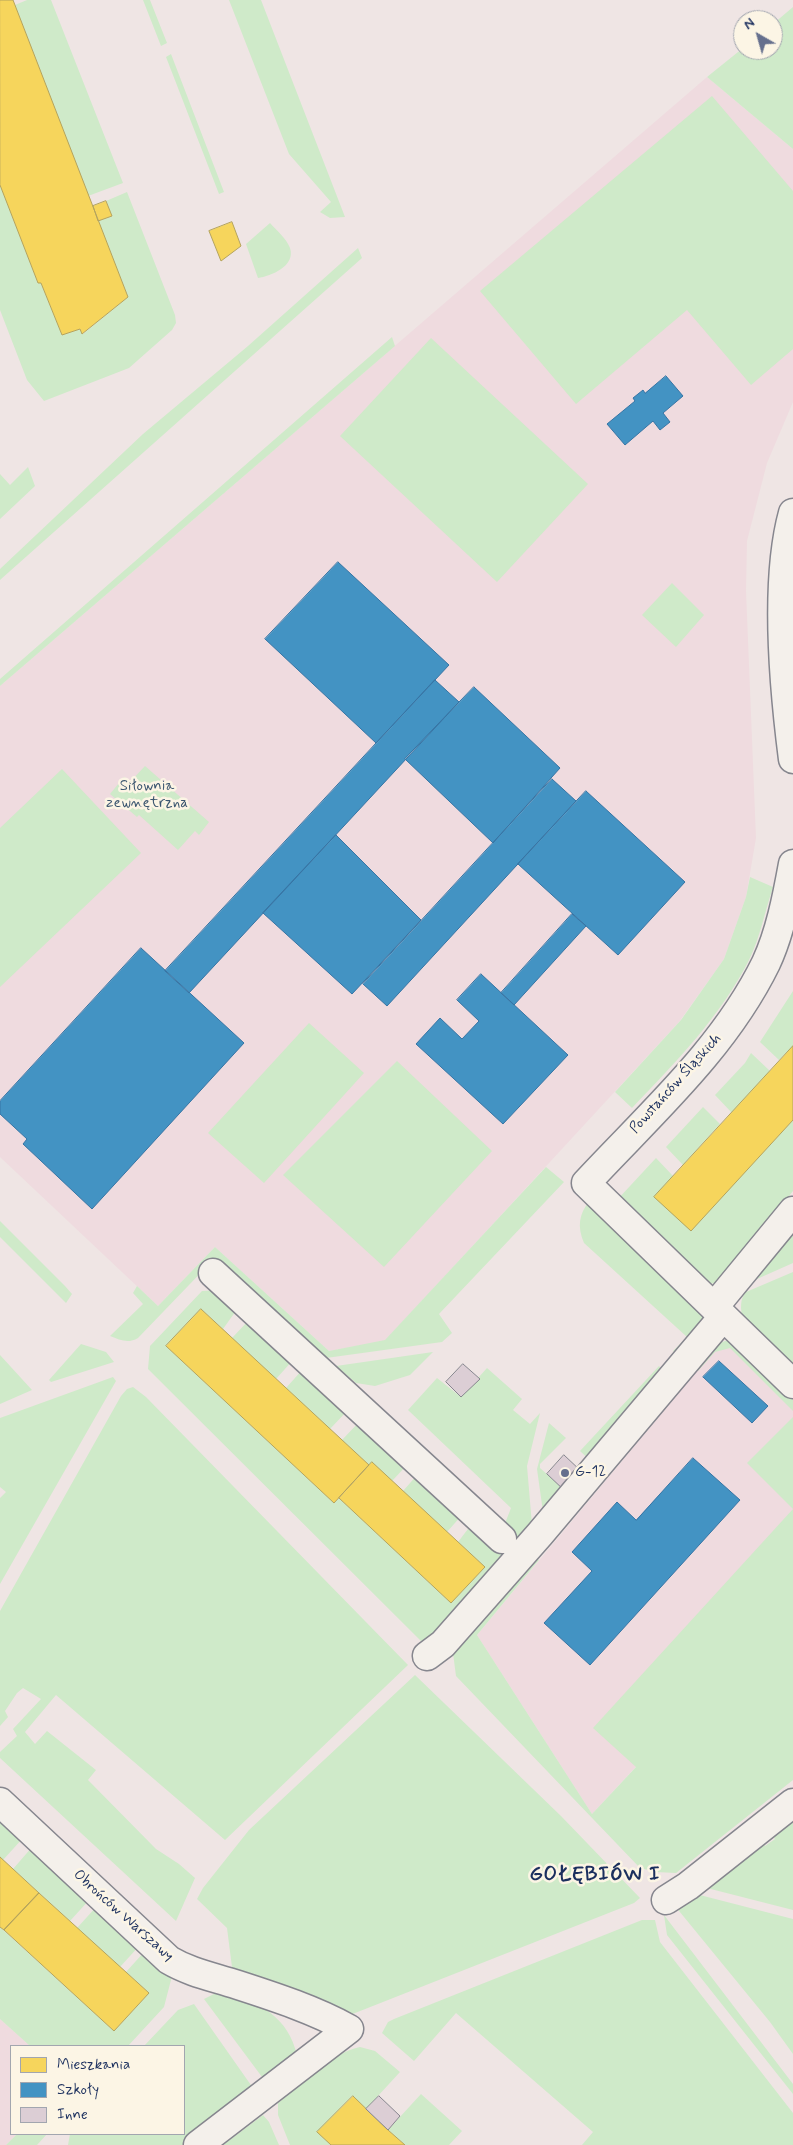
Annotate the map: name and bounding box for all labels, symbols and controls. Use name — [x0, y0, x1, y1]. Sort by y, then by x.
north arrow — [733, 10, 783, 60]
text: N — [740, 14, 759, 34]
park label: Siłownia zewnętrzna — [106, 778, 188, 813]
street label: Powstańców Śląskich — [626, 1030, 726, 1138]
place label: G-12 — [575, 1464, 606, 1482]
marker: G-12 — [559, 1467, 571, 1479]
district label: GOŁĘBIÓW I — [528, 1864, 662, 1888]
street label: Obrońców Warszawy — [69, 1866, 177, 1966]
legend — [10, 2045, 185, 2135]
text: Mieszkania — [57, 2055, 130, 2075]
text: Szkoły — [57, 2080, 99, 2100]
text: Inne — [57, 2105, 88, 2125]

